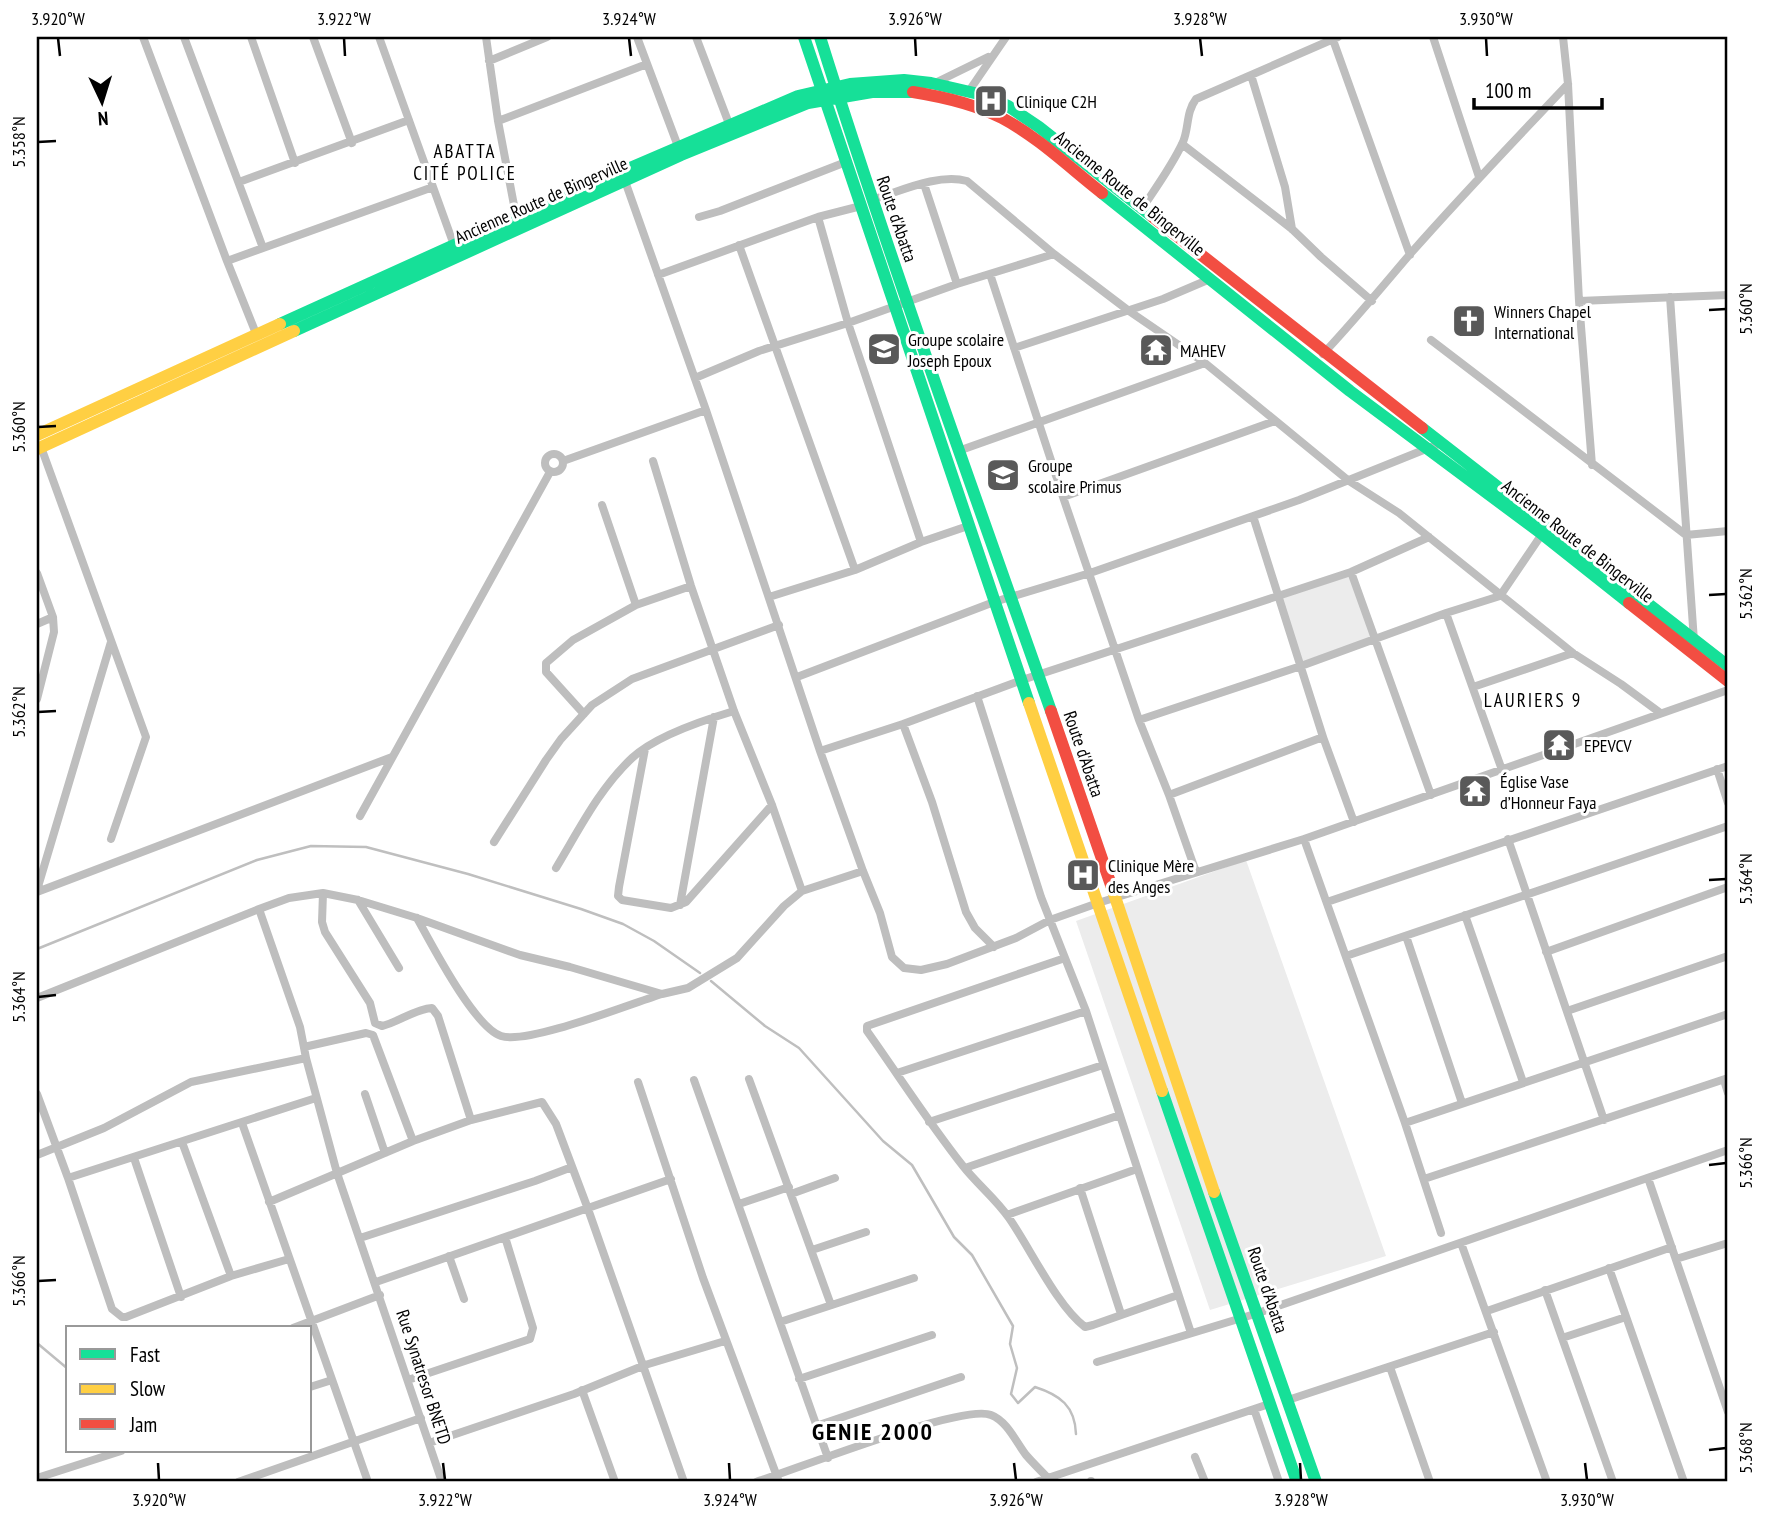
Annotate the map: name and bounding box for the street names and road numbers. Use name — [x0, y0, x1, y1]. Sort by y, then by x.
street label: Ancienne Route de Bingerville — [1050, 125, 1210, 261]
street label: Ancienne Route de Bingerville — [451, 151, 631, 249]
street label: Route d'Abatta — [872, 173, 922, 265]
street label: Ancienne Route de Bingerville — [1497, 474, 1659, 608]
street label: Route d'Abatta — [1059, 708, 1109, 800]
street label: Route d'Abatta — [1243, 1244, 1293, 1336]
street label: Rue Synatresor BNETD — [391, 1307, 457, 1447]

